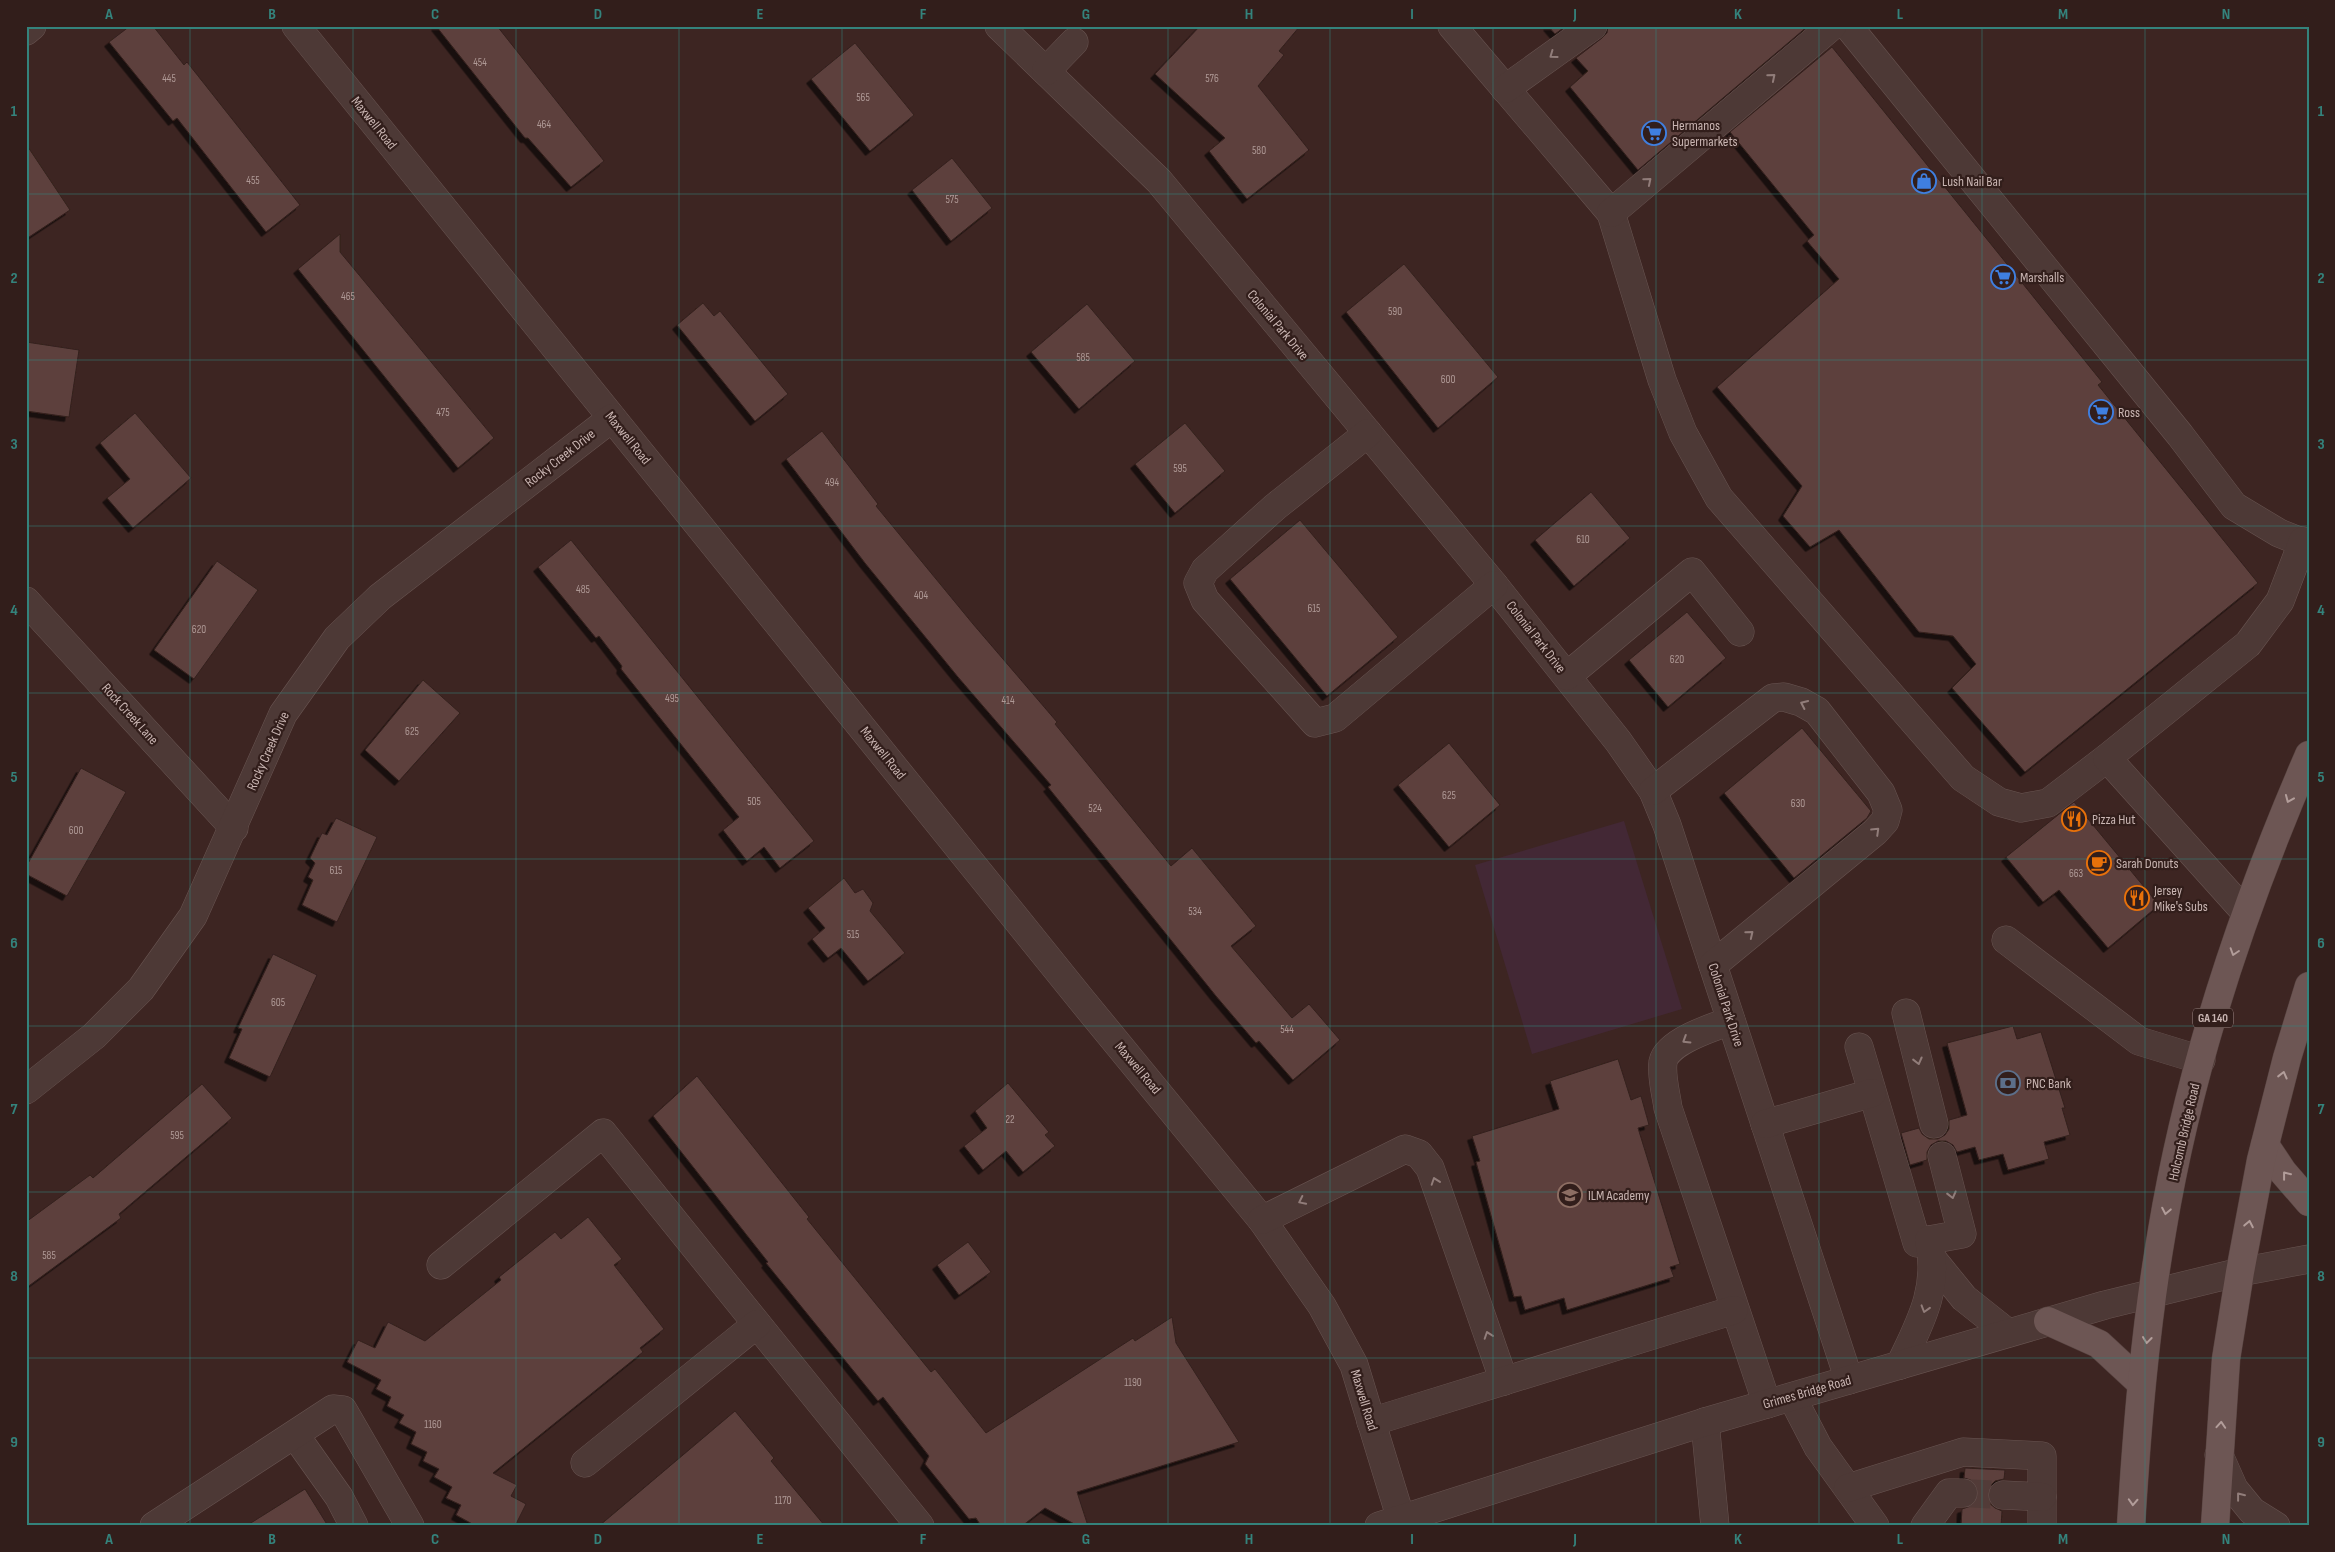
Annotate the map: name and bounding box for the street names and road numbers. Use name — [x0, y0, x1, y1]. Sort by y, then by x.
street label: Maxwell Road — [348, 93, 401, 153]
street label: Colonial Park Drive — [1244, 286, 1312, 364]
street label: Maxwell Road — [602, 408, 655, 468]
street label: Rocky Creek Drive — [521, 425, 599, 491]
street label: Colonial Park Drive — [1503, 598, 1569, 676]
street label: Rock Creek Lane — [98, 680, 162, 748]
street label: Rocky Creek Drive — [243, 709, 293, 793]
street label: Maxwell Road — [857, 723, 910, 783]
street label: Colonial Park Drive — [1704, 961, 1748, 1049]
road number: GA 140 — [2193, 1008, 2233, 1028]
street label: Maxwell Road — [1111, 1038, 1165, 1098]
street label: Holcomb Bridge Road — [2165, 1082, 2203, 1182]
street label: Maxwell Road — [1347, 1367, 1381, 1433]
street label: Grimes Bridge Road — [1761, 1371, 1853, 1413]

